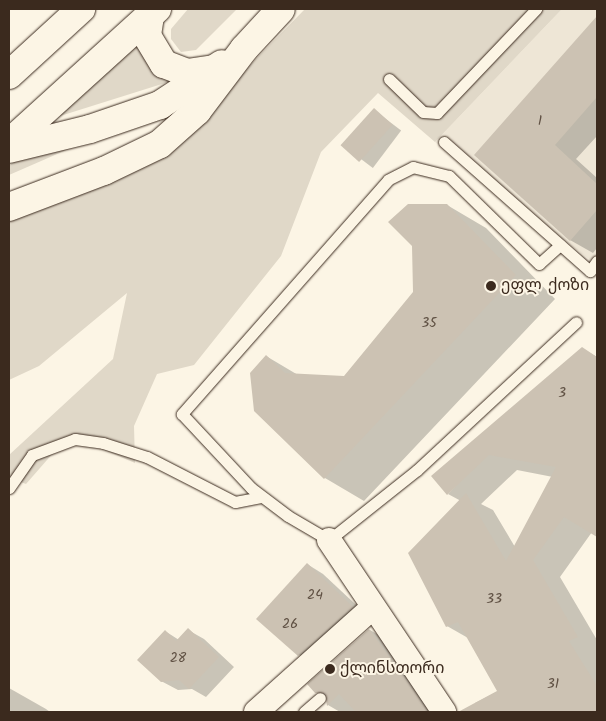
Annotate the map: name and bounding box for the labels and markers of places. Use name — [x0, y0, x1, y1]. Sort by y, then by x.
place label: ეფლ ქოზი — [501, 276, 589, 296]
marker: ეფლ ქოზი — [485, 280, 497, 292]
place label: ქლინსთორი — [340, 659, 444, 679]
marker: ქლინსთორი — [324, 663, 336, 675]

